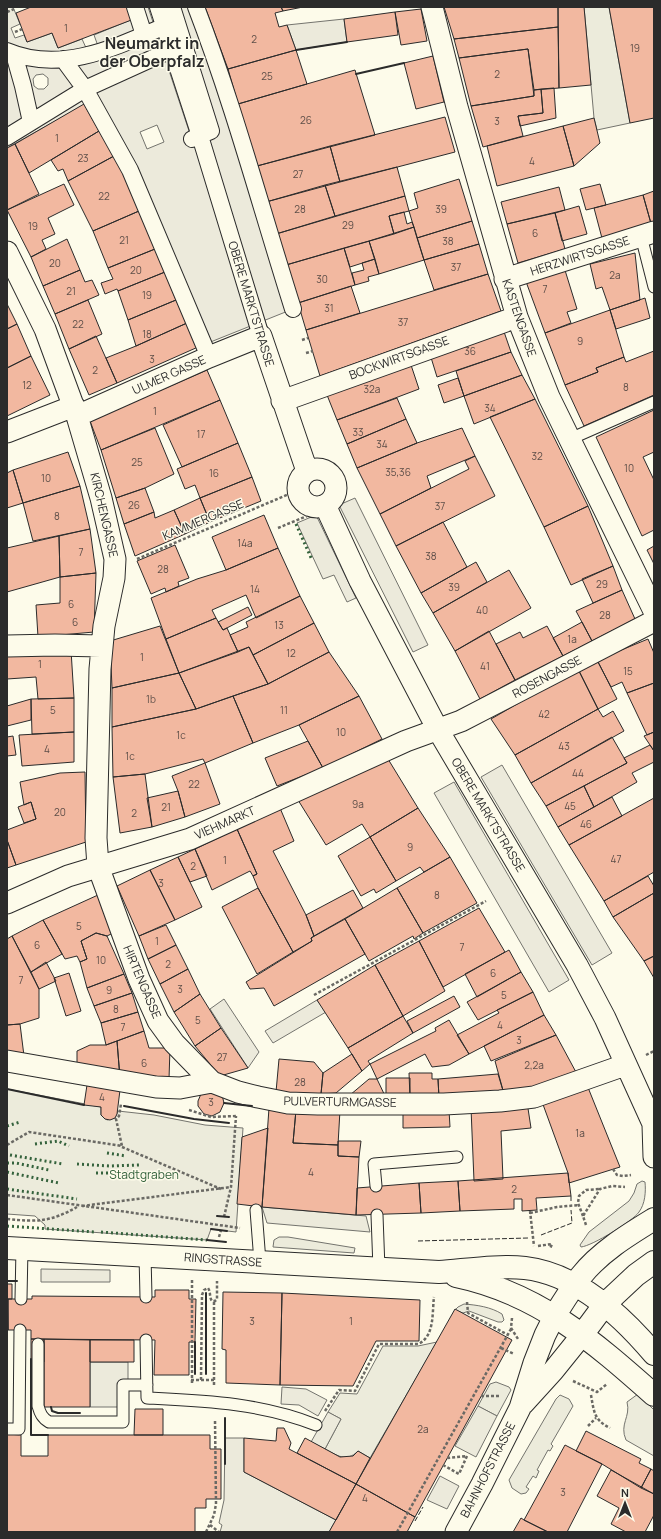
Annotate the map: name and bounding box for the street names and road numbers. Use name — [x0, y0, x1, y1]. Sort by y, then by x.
street label: HERZWIRTSGASSE — [528, 231, 632, 280]
street label: OBERE MARKTSTRASSE — [224, 239, 279, 369]
street label: KASTENGASSE — [498, 277, 541, 359]
street label: BOCKWIRTSGASSE — [346, 331, 451, 384]
street label: ULMER GASSE — [129, 351, 208, 398]
street label: KIRCHENGASSE — [86, 471, 123, 559]
street label: KAMMERGASSE — [160, 495, 246, 544]
street label: ROSENGASSE — [509, 651, 584, 702]
street label: OBERE MARKTSTRASSE — [448, 754, 529, 875]
street label: VIEHMARKT — [192, 801, 259, 843]
street label: HIRTENGASSE — [119, 942, 166, 1021]
street label: PULVERTURMGASSE — [283, 1092, 397, 1111]
street label: RINGSTRASSE — [183, 1248, 263, 1271]
street label: BAHNHOFSTRASSE — [456, 1419, 519, 1521]

